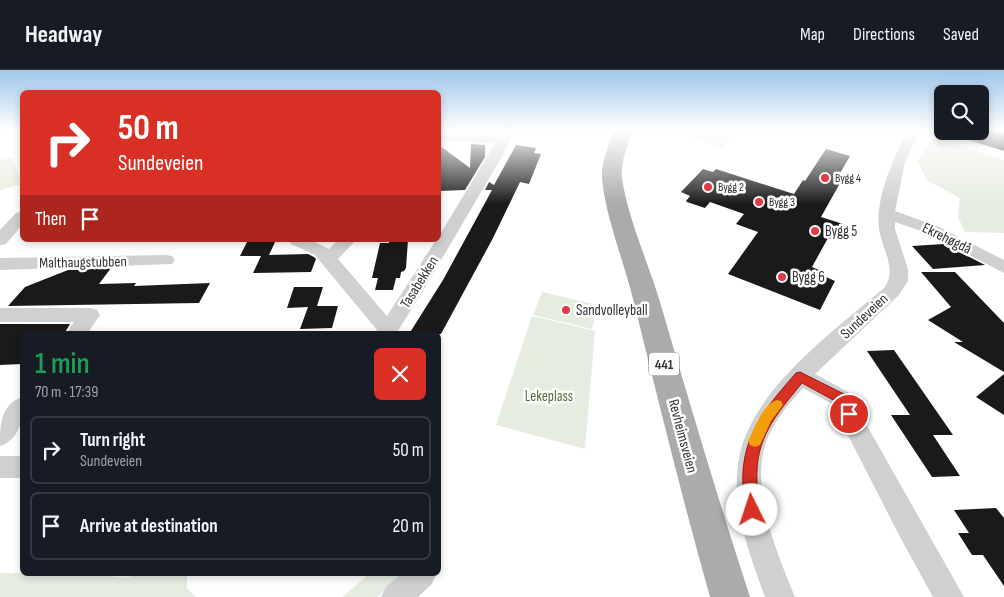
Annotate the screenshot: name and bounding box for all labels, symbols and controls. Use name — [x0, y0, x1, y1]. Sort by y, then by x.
text: Headway — [25, 20, 102, 49]
text: Map — [800, 24, 825, 45]
text: Directions — [853, 24, 915, 45]
text: Saved — [943, 24, 979, 45]
map controls — [934, 85, 989, 140]
button: search — [934, 85, 989, 140]
text: 50 m — [118, 107, 179, 150]
icon: right — [35, 110, 100, 175]
text: Sundeveien — [118, 150, 203, 177]
place label: Bygg 4 — [835, 171, 861, 186]
marker: Bygg 4 — [819, 172, 831, 184]
place label: Bygg 2 — [718, 180, 744, 195]
marker: Bygg 2 — [702, 181, 714, 193]
place label: Bygg 3 — [769, 195, 795, 210]
marker: Bygg 3 — [753, 196, 765, 208]
icon: arrive — [76, 205, 104, 233]
text: Then — [35, 208, 66, 231]
street label: Ekrehøgdå — [919, 218, 975, 259]
place label: Bygg 5 — [825, 222, 857, 241]
marker: Bygg 5 — [809, 225, 821, 237]
street label: Malthaugstubben — [39, 252, 127, 273]
street label: Tasabekken — [396, 253, 443, 312]
place label: Bygg 6 — [792, 268, 825, 287]
marker: Bygg 6 — [776, 271, 788, 283]
street label: Sundeveien — [837, 290, 892, 343]
place label: Sandvolleyball — [576, 301, 648, 320]
marker: Sandvolleyball — [560, 304, 572, 316]
text: 1 min — [35, 346, 90, 382]
button: close — [374, 348, 426, 400]
road number: 441 — [649, 352, 679, 376]
text: 70 m · 17:39 — [35, 383, 98, 402]
park label: Lekeplass — [525, 387, 573, 406]
pin — [828, 393, 870, 435]
street label: Revheimsveien — [664, 397, 701, 475]
icon: arrive — [835, 400, 863, 428]
text: Turn right — [80, 429, 145, 452]
icon: right — [37, 436, 65, 464]
text: 50 m — [393, 439, 424, 462]
text: Sundeveien — [80, 452, 142, 471]
position arrow — [725, 483, 777, 535]
icon: arrive — [37, 512, 65, 540]
text: Arrive at destination — [80, 515, 218, 538]
text: 20 m — [392, 515, 424, 538]

